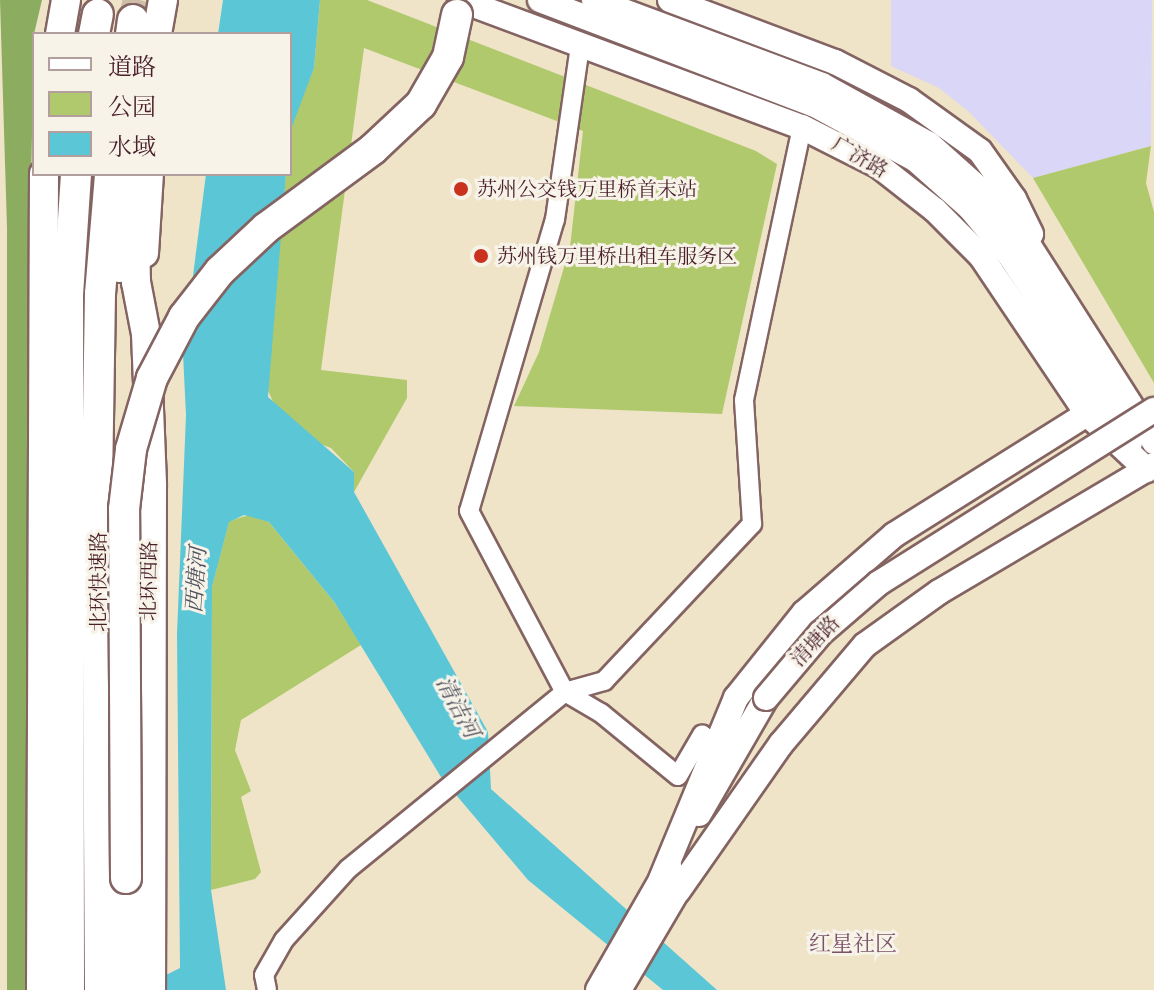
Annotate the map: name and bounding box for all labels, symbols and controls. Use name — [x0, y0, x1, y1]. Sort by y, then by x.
legend — [32, 32, 292, 176]
text: 道路 — [108, 52, 156, 81]
text: 公园 — [108, 92, 156, 121]
text: 水域 — [108, 132, 156, 161]
street label: 广济路 — [828, 132, 892, 182]
place label: 苏州公交钱万里桥首末站 — [477, 177, 697, 201]
marker: 苏州公交钱万里桥首末站 — [452, 180, 470, 198]
place label: 苏州钱万里桥出租车服务区 — [497, 244, 737, 268]
marker: 苏州钱万里桥出租车服务区 — [472, 247, 490, 265]
street label: 北环快速路 — [86, 532, 110, 632]
street label: 北环西路 — [136, 541, 162, 621]
water label: 西塘河 — [181, 546, 211, 614]
street label: 清塘路 — [786, 611, 844, 671]
water label: 清洁河 — [431, 672, 485, 742]
district label: 红星社区 — [809, 931, 897, 957]

